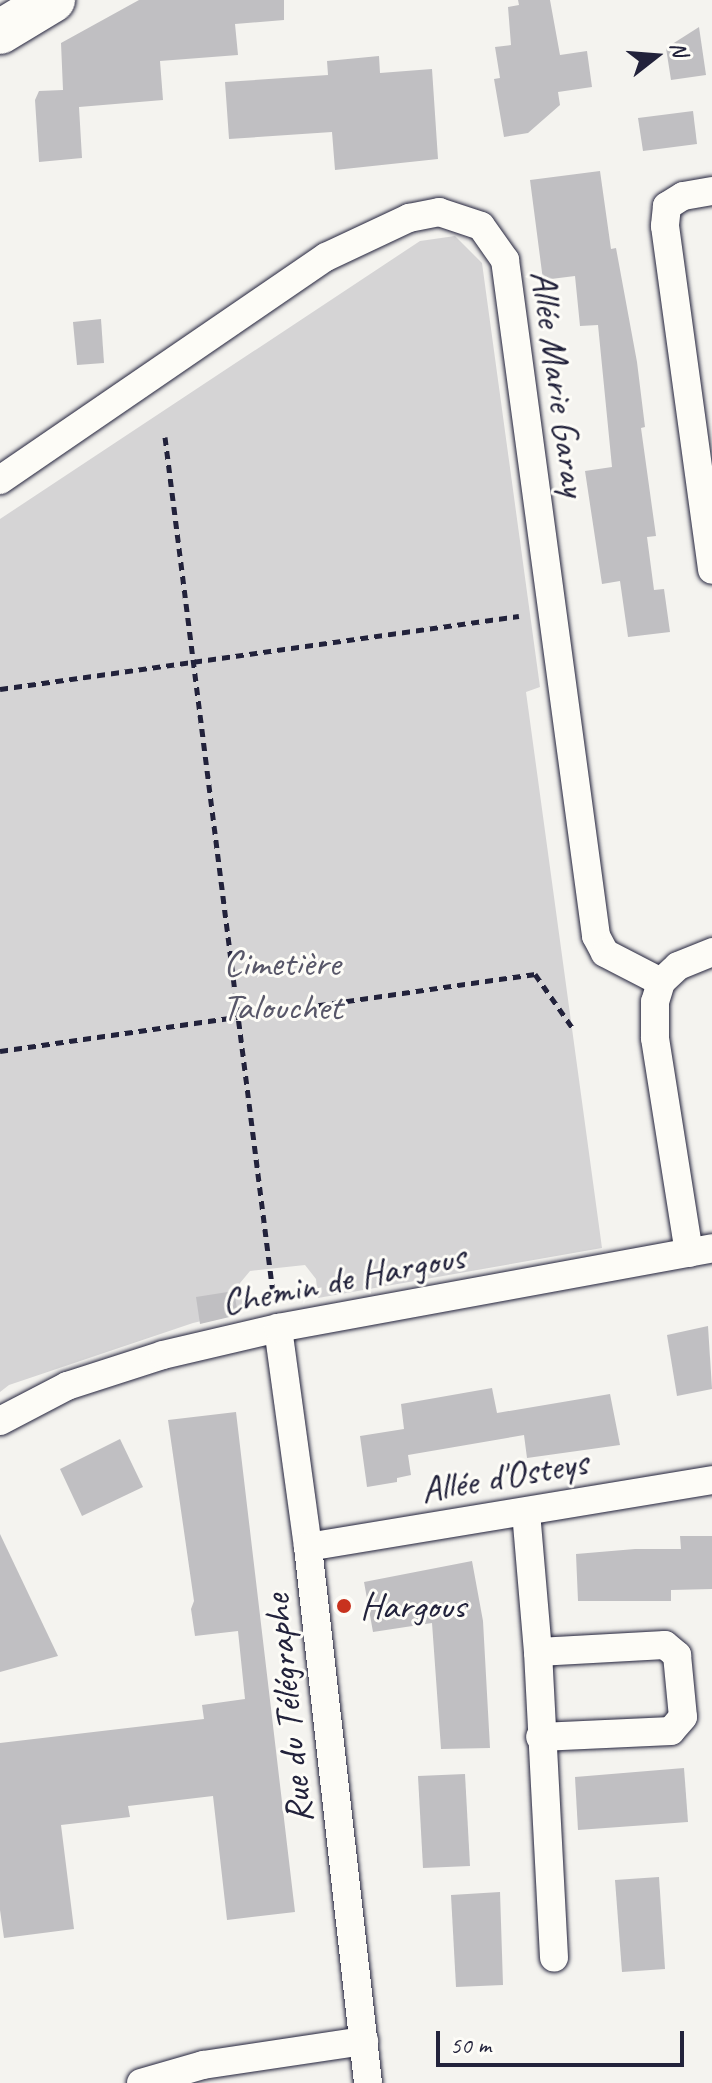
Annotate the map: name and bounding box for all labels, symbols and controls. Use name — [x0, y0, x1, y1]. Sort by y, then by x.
north arrow — [616, 16, 696, 96]
text: N — [664, 38, 694, 60]
street label: Allée Marie Garay — [520, 266, 598, 500]
park label: Cimetière Talouchet — [222, 940, 342, 1030]
street label: Chemin de Hargous — [218, 1233, 468, 1325]
street label: Allée d'Osteys — [417, 1439, 591, 1513]
place label: Hargous — [360, 1583, 466, 1629]
street label: Rue du Télégraphe — [253, 1593, 323, 1825]
marker: Hargous — [335, 1597, 353, 1615]
scale bar — [440, 2015, 688, 2065]
text: 50 m — [450, 2030, 491, 2060]

